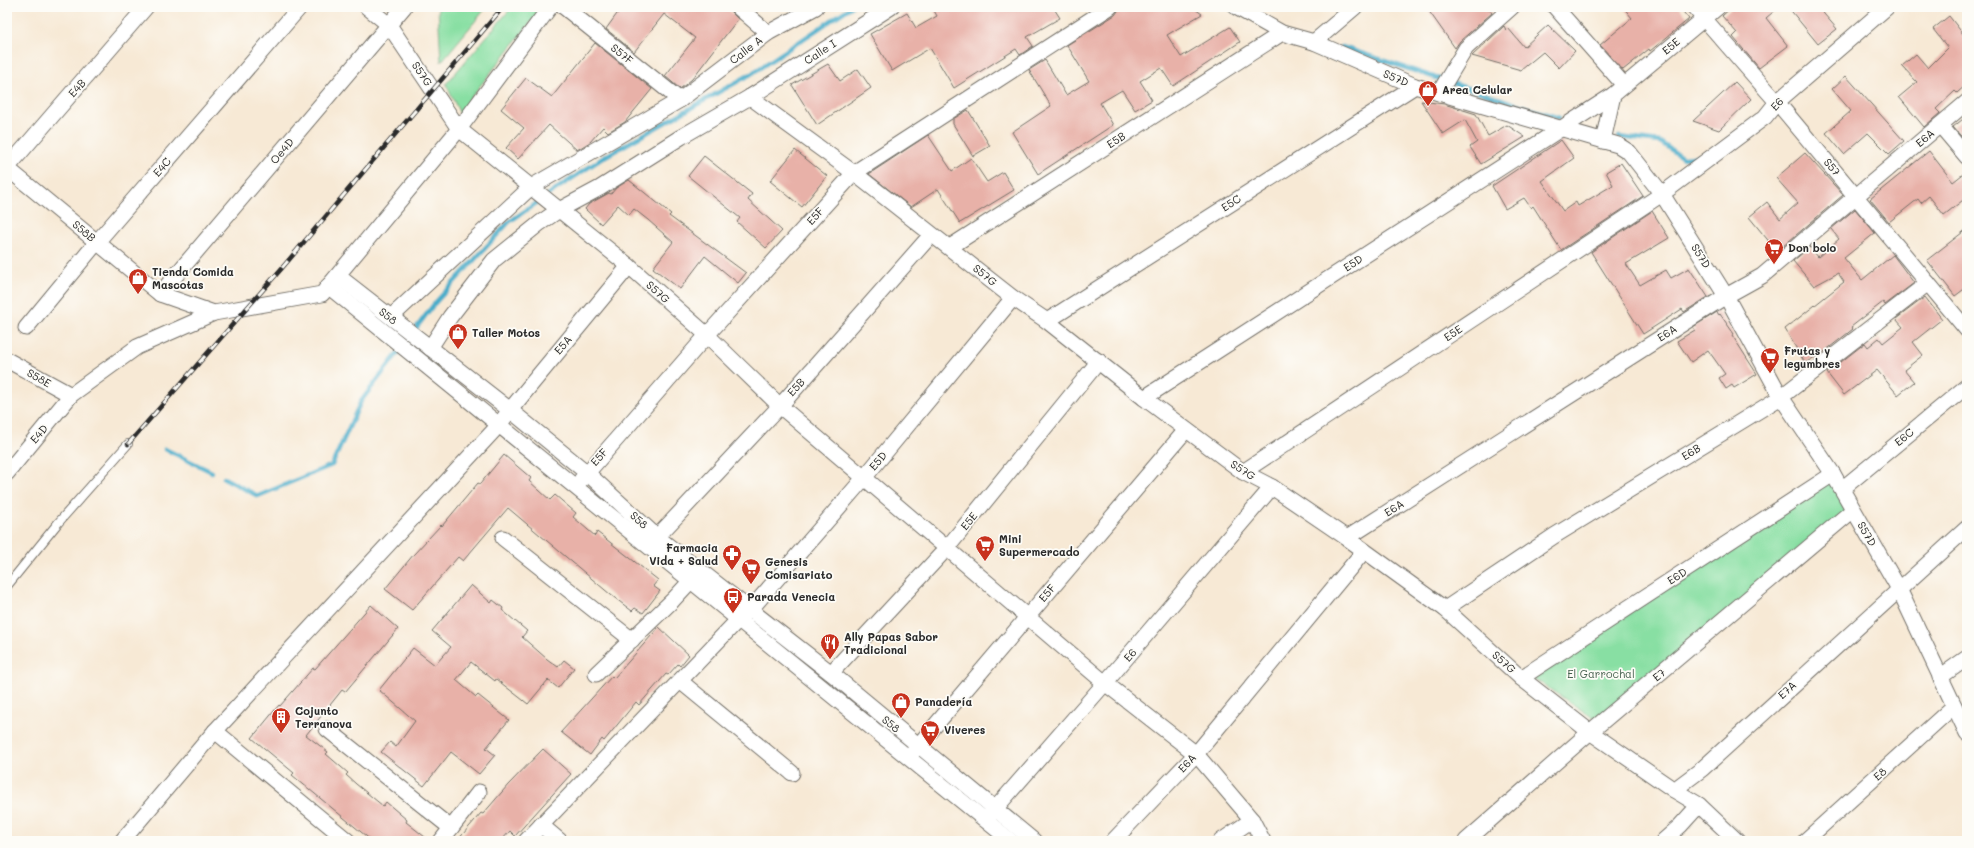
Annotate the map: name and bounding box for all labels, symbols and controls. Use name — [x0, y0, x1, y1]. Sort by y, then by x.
street label: Calle A — [726, 32, 765, 67]
street label: E5E — [1659, 34, 1683, 57]
street label: Calle I — [801, 36, 839, 68]
street label: S57F — [608, 40, 637, 67]
street label: S57G — [409, 58, 436, 89]
street label: S57D — [1381, 66, 1411, 90]
street label: E4B — [65, 75, 89, 100]
shop icon: Area Celular — [1417, 79, 1439, 107]
place label: Area Celular — [1442, 82, 1512, 97]
street label: E6 — [1767, 94, 1787, 113]
street label: E6A — [1912, 125, 1937, 150]
street label: E5B — [1103, 128, 1128, 151]
street label: Oe4D — [266, 135, 297, 167]
street label: E4C — [149, 154, 174, 179]
street label: S57 — [1821, 155, 1844, 179]
street label: E5C — [1218, 191, 1244, 214]
street label: E5F — [803, 204, 827, 228]
street label: S58B — [70, 216, 99, 245]
supermarket icon: Don bolo — [1763, 237, 1785, 265]
place label: Don bolo — [1788, 240, 1836, 255]
street label: S57D — [1688, 241, 1715, 271]
street label: E5D — [1340, 251, 1365, 274]
street label: S57G — [970, 260, 1000, 289]
place label: Tienda Comida Mascotas — [152, 264, 234, 292]
shop icon: Tienda Comida Mascotas — [127, 267, 149, 295]
street label: S57G — [643, 277, 673, 306]
street label: S58 — [376, 304, 401, 328]
street label: E5E — [1441, 321, 1465, 344]
street label: E6A — [1654, 321, 1679, 344]
shop icon: Taller Motos — [447, 322, 469, 350]
place label: Taller Motos — [472, 325, 541, 340]
street label: E5A — [550, 332, 575, 357]
place label: Frutas y legumbres — [1784, 343, 1840, 371]
supermarket icon: Frutas y legumbres — [1759, 346, 1781, 374]
street label: S58E — [24, 365, 54, 390]
street label: E5B — [784, 374, 808, 399]
street label: E4D — [26, 421, 51, 446]
street label: E6C — [1891, 424, 1917, 449]
street label: E6B — [1678, 440, 1703, 463]
street label: E5F — [587, 445, 610, 469]
street label: E5D — [865, 448, 890, 473]
street label: S57G — [1228, 456, 1259, 483]
street label: E6A — [1381, 496, 1406, 519]
street label: S58 — [627, 508, 652, 532]
street label: E5E — [957, 509, 980, 533]
street label: S57D — [1854, 519, 1880, 549]
place label: Mini Supermercado — [999, 531, 1080, 559]
supermarket icon: Mini Supermercado — [974, 534, 996, 562]
place label: Farmacia Vida + Salud — [649, 540, 718, 568]
pharmacy icon: Farmacia Vida + Salud — [721, 543, 743, 571]
place label: Genesis Comisariato — [765, 554, 833, 582]
supermarket icon: Genesis Comisariato — [740, 557, 762, 585]
street label: E6D — [1664, 564, 1689, 587]
street label: E5F — [1035, 581, 1058, 605]
bus stop icon: Parada Venecia — [722, 586, 744, 614]
place label: Parada Venecia — [747, 589, 835, 604]
place label: Ally Papas Sabor Tradicional — [844, 629, 938, 657]
restaurant icon: Ally Papas Sabor Tradicional — [819, 632, 841, 660]
street label: E6 — [1120, 645, 1140, 664]
street label: S57G — [1489, 647, 1519, 676]
street label: E7 — [1649, 665, 1668, 684]
park label: El Garrochal — [1567, 666, 1635, 681]
street label: E7A — [1774, 677, 1799, 702]
shop icon: Panadería — [890, 691, 912, 719]
place label: Panadería — [915, 694, 972, 709]
place label: Cojunto Terranova — [295, 703, 352, 731]
building icon: Cojunto Terranova — [270, 706, 292, 734]
street label: S58 — [879, 712, 904, 736]
supermarket icon: Viveres — [919, 719, 941, 747]
place label: Viveres — [944, 722, 986, 737]
street label: E6A — [1174, 750, 1199, 775]
street label: E8 — [1870, 763, 1890, 784]

